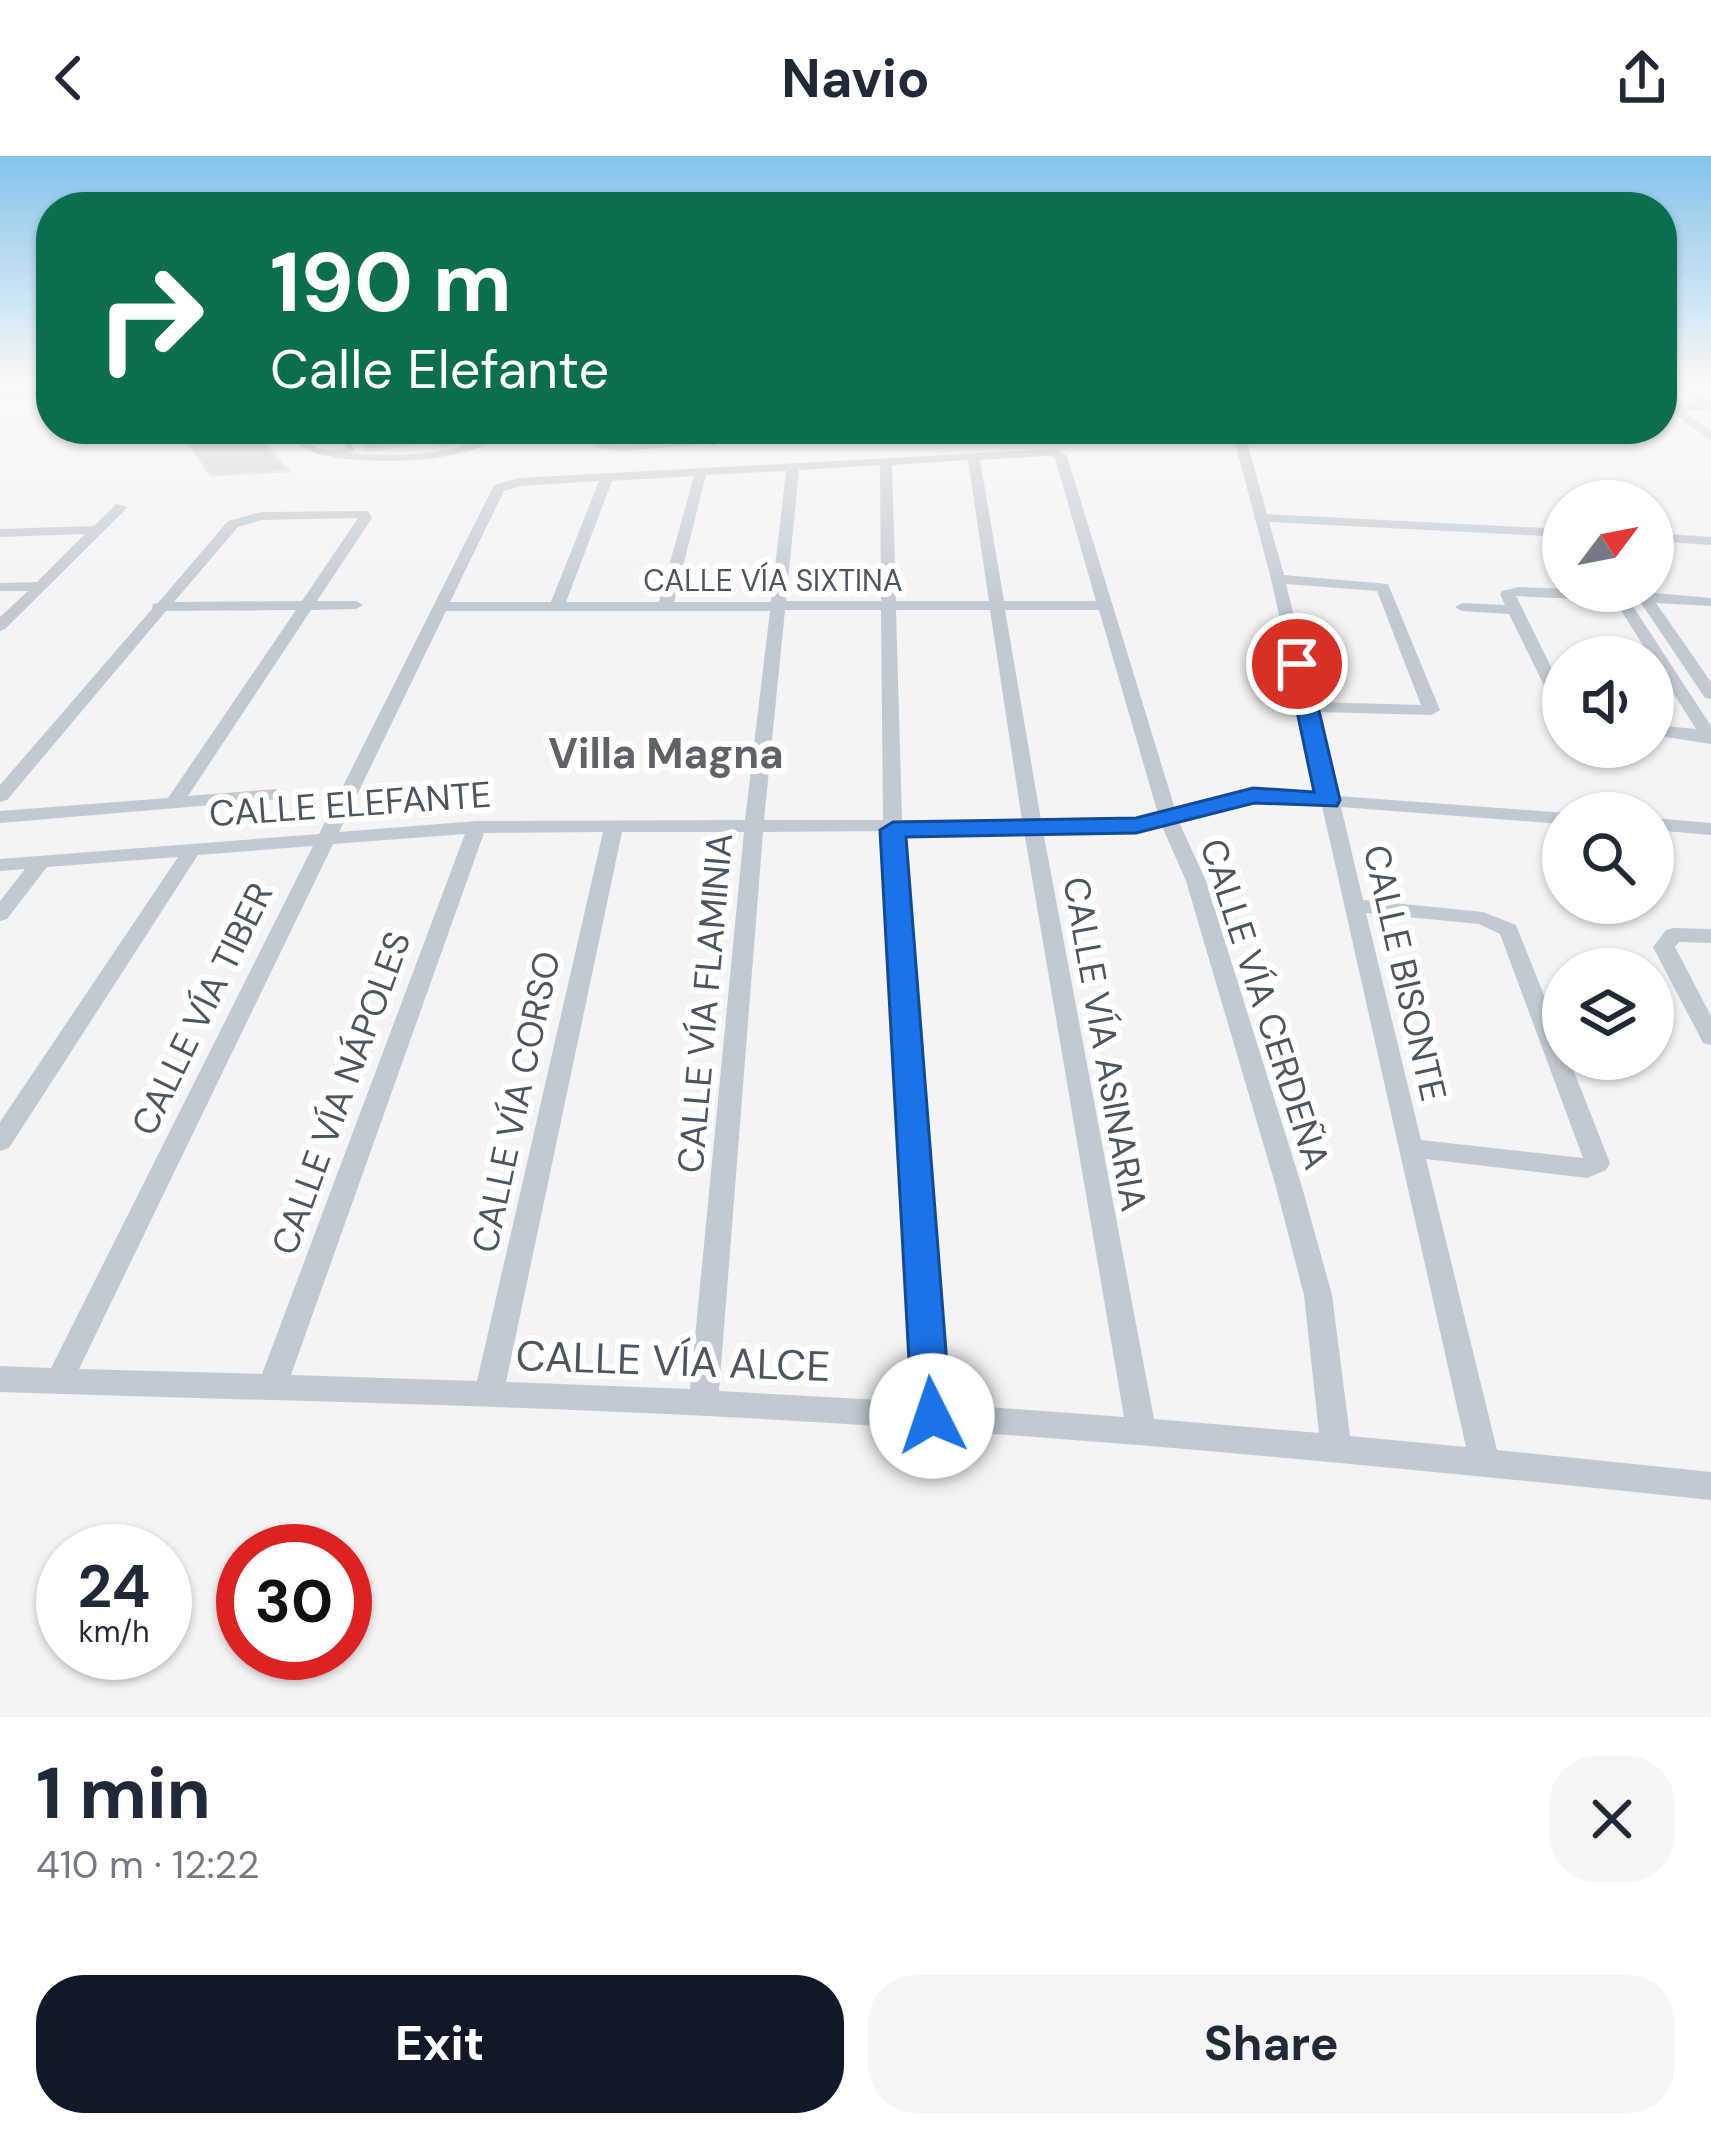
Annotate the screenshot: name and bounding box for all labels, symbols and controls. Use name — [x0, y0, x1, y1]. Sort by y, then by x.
text: Navio — [781, 43, 930, 114]
icon: back — [36, 45, 102, 111]
icon: share — [1609, 45, 1675, 111]
text: 190 m — [270, 228, 512, 337]
icon: right — [72, 240, 228, 396]
text: Calle Elefante — [270, 334, 609, 405]
north arrow — [1542, 480, 1674, 612]
map controls — [1542, 480, 1674, 1080]
street label: CALLE VÍA SIXTINA — [643, 561, 903, 600]
pin — [1246, 613, 1348, 715]
icon: arrive — [1264, 631, 1330, 697]
button: sound — [1542, 636, 1674, 768]
district label: Villa Magna — [548, 726, 784, 781]
street label: CALLE ELEFANTE — [207, 771, 493, 837]
button: search — [1542, 792, 1674, 924]
street label: CALLE VÍA FLAMINIA — [667, 831, 743, 1175]
street label: CALLE VÍA CERDEÑA — [1189, 833, 1341, 1175]
street label: CALLE BISONTE — [1353, 840, 1457, 1106]
street label: CALLE VÍA ASINARIA — [1052, 873, 1158, 1215]
street label: CALLE VÍA TIBER — [121, 875, 283, 1143]
street label: CALLE VÍA NÁPOLES — [261, 925, 421, 1261]
street label: CALLE VÍA CORSO — [461, 947, 571, 1257]
button: layers — [1542, 948, 1674, 1080]
street label: CALLE VÍA ALCE — [515, 1328, 831, 1394]
position arrow — [869, 1353, 995, 1479]
speed limit sign: 30 — [216, 1524, 372, 1680]
text: 24 — [77, 1547, 151, 1626]
text: km/h — [79, 1612, 149, 1651]
text: 1 min — [36, 1747, 211, 1840]
button: close — [1549, 1756, 1675, 1882]
text: 410 m · 12:22 — [36, 1839, 260, 1890]
button: Exit — [36, 1975, 844, 2113]
button: Share — [868, 1975, 1675, 2113]

